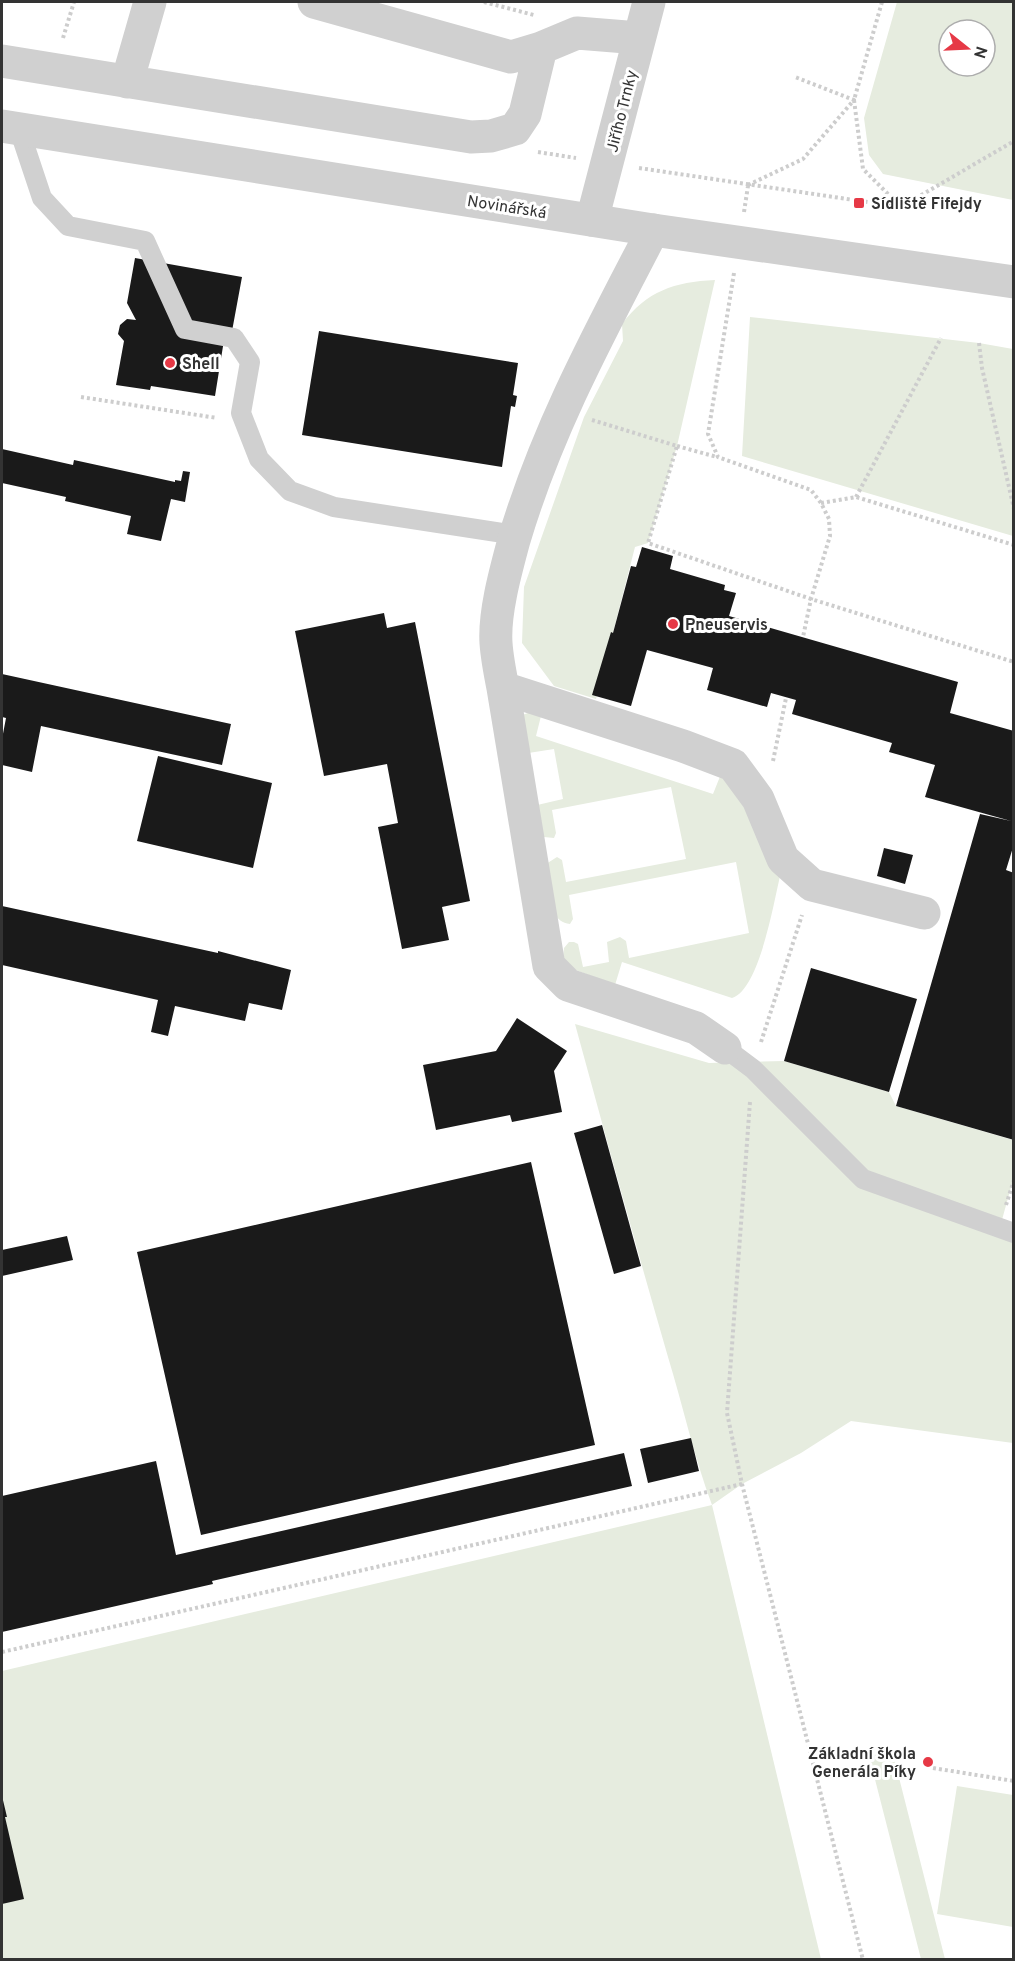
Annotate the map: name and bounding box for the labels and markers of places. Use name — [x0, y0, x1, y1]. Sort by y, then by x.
place label: Sídliště Fifejdy — [871, 195, 982, 215]
marker: Sídliště Fifejdy — [852, 196, 866, 210]
place label: Shell — [182, 355, 220, 375]
marker: Shell — [163, 356, 177, 370]
place label: Pneuservis — [685, 616, 768, 636]
marker: Pneuservis — [666, 617, 680, 631]
place label: Základní škola Generála Píky — [808, 1745, 916, 1783]
marker: Základní škola Generála Píky — [921, 1755, 935, 1769]

